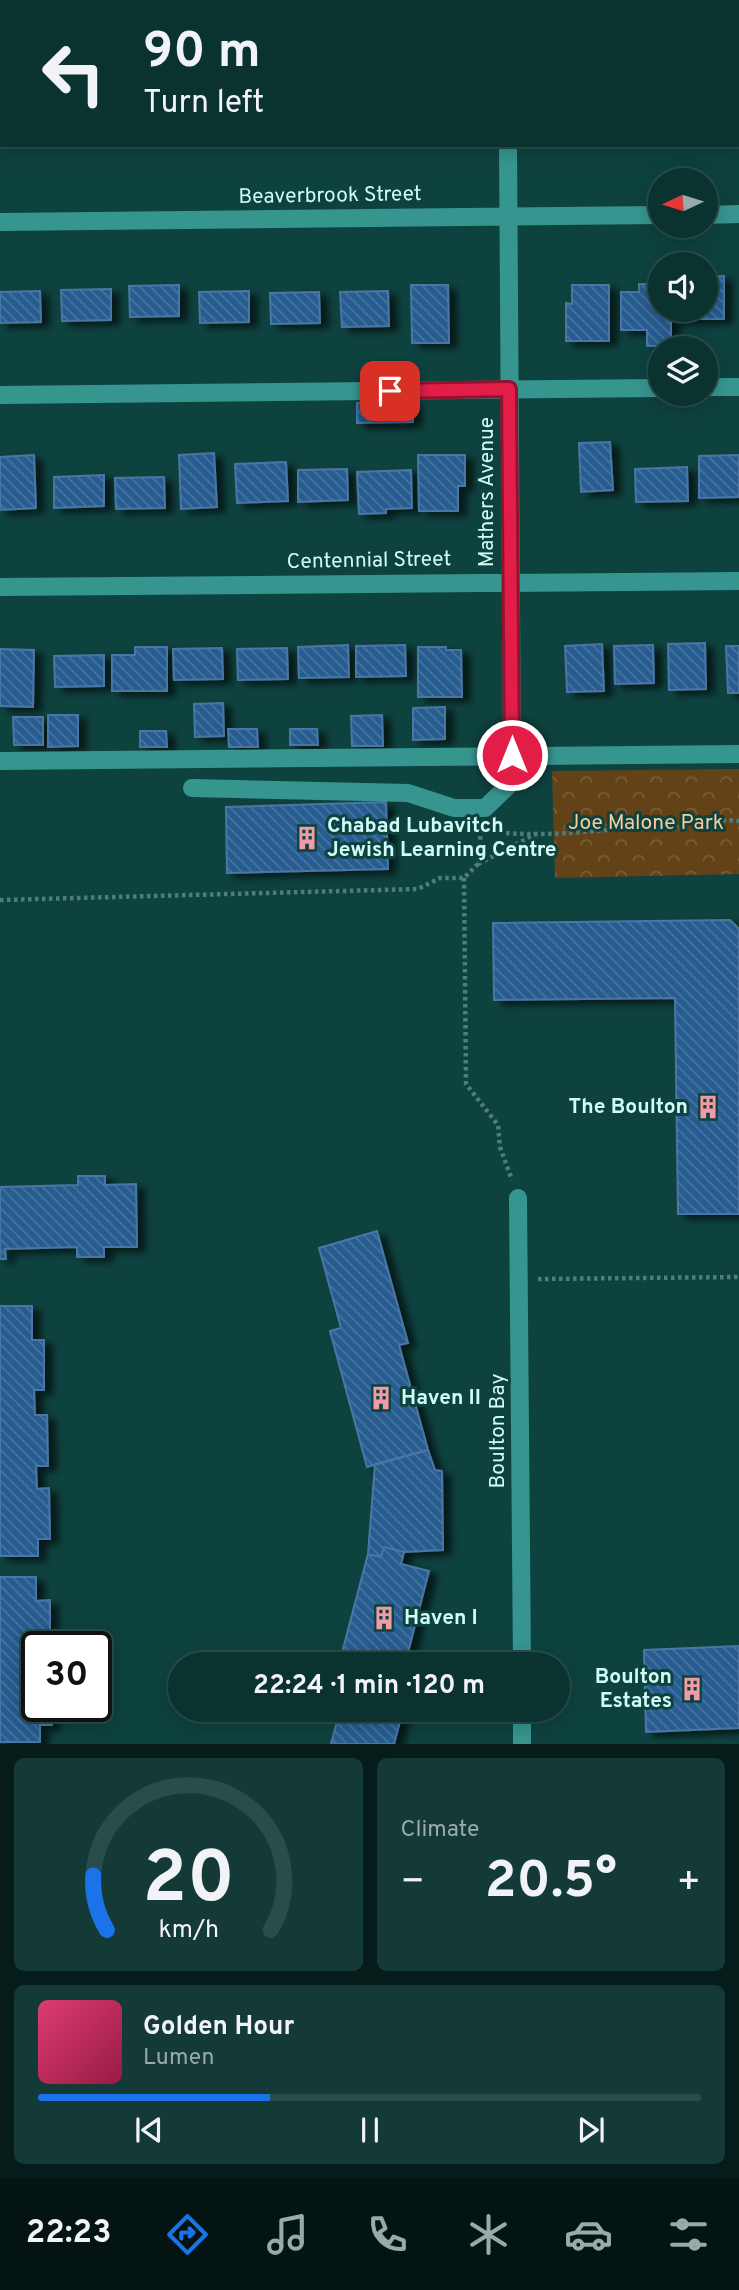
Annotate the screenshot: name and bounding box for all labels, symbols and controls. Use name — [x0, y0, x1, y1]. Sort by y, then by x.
text: 90 m — [143, 23, 261, 85]
icon: left — [28, 28, 119, 119]
text: Turn left — [143, 84, 264, 124]
north arrow — [648, 168, 718, 238]
map controls — [648, 168, 718, 406]
street label: Beaverbrook Street — [238, 181, 422, 211]
button: sound — [648, 252, 718, 322]
button: layers — [648, 336, 718, 406]
pin — [360, 361, 420, 421]
icon: arrive — [371, 372, 409, 410]
street label: Mathers Avenue — [474, 417, 501, 567]
street label: Centennial Street — [287, 546, 451, 576]
position arrow — [475, 718, 549, 792]
park label: Joe Malone Park — [568, 810, 724, 837]
place label: Chabad Lubavitch Jewish Learning Centre — [327, 813, 557, 864]
building icon: Chabad Lubavitch Jewish Learning Centre — [293, 824, 321, 852]
building icon: The Boulton — [694, 1093, 722, 1121]
place label: The Boulton — [569, 1094, 688, 1121]
street label: Boulton Bay — [485, 1373, 512, 1489]
building icon: Haven II — [367, 1384, 395, 1412]
place label: Haven II — [401, 1385, 481, 1412]
building icon: Haven I — [370, 1604, 398, 1632]
place label: Haven I — [404, 1605, 478, 1632]
speed limit sign: 30 — [21, 1631, 112, 1722]
place label: Boulton Estates — [595, 1664, 672, 1715]
text: 22:24 · 1 min · 120 m — [253, 1670, 485, 1703]
building icon: Boulton Estates — [678, 1675, 706, 1703]
text: Climate — [401, 1816, 479, 1845]
text: 20 — [142, 1837, 234, 1929]
text: 20.5° — [485, 1850, 617, 1916]
text: − — [401, 1859, 425, 1908]
text: + — [676, 1859, 701, 1908]
text: km/h — [158, 1915, 219, 1947]
text: Golden Hour — [143, 2011, 294, 2044]
text: Lumen — [143, 2044, 214, 2073]
icon: previous — [130, 2111, 168, 2149]
icon: pause — [351, 2111, 389, 2149]
icon: next — [572, 2111, 610, 2149]
icon: directions — [163, 2210, 212, 2259]
icon: music — [263, 2210, 312, 2259]
icon: phone — [363, 2210, 412, 2259]
icon: climate — [464, 2210, 513, 2259]
icon: car — [564, 2210, 613, 2259]
icon: filters — [664, 2210, 713, 2259]
text: 22:23 — [26, 2214, 111, 2254]

